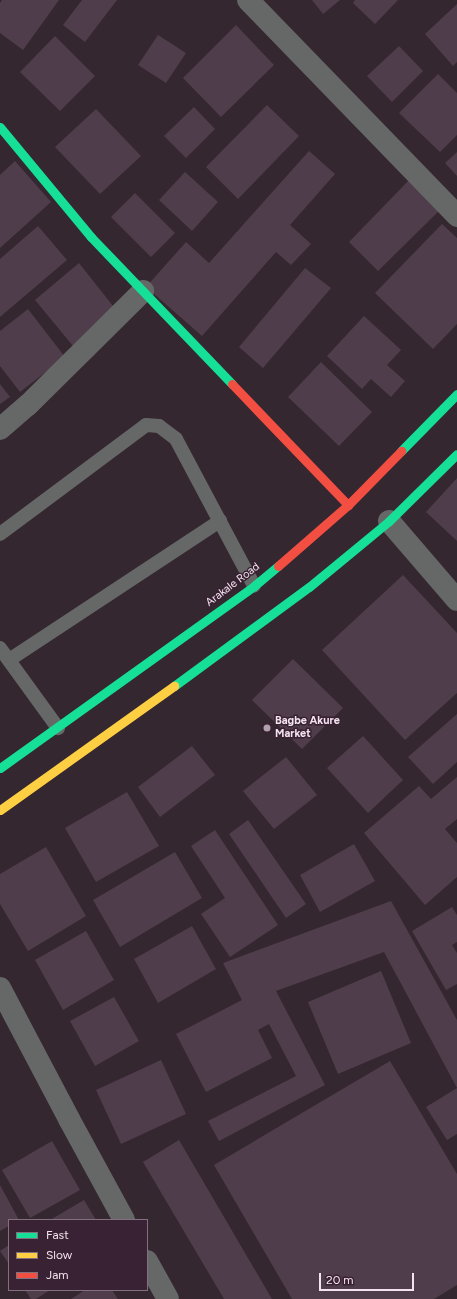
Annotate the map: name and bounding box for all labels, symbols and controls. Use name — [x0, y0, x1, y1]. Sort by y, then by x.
street label: Arakale Road — [203, 560, 263, 610]
place label: Bagbe Akure Market — [275, 715, 340, 741]
marker: Bagbe Akure Market — [262, 723, 272, 733]
legend — [8, 1219, 148, 1291]
text: Fast — [46, 1228, 69, 1242]
text: Slow — [46, 1248, 72, 1262]
scale bar — [321, 1265, 416, 1291]
text: Jam — [46, 1268, 69, 1282]
text: 20 m — [326, 1273, 354, 1287]

